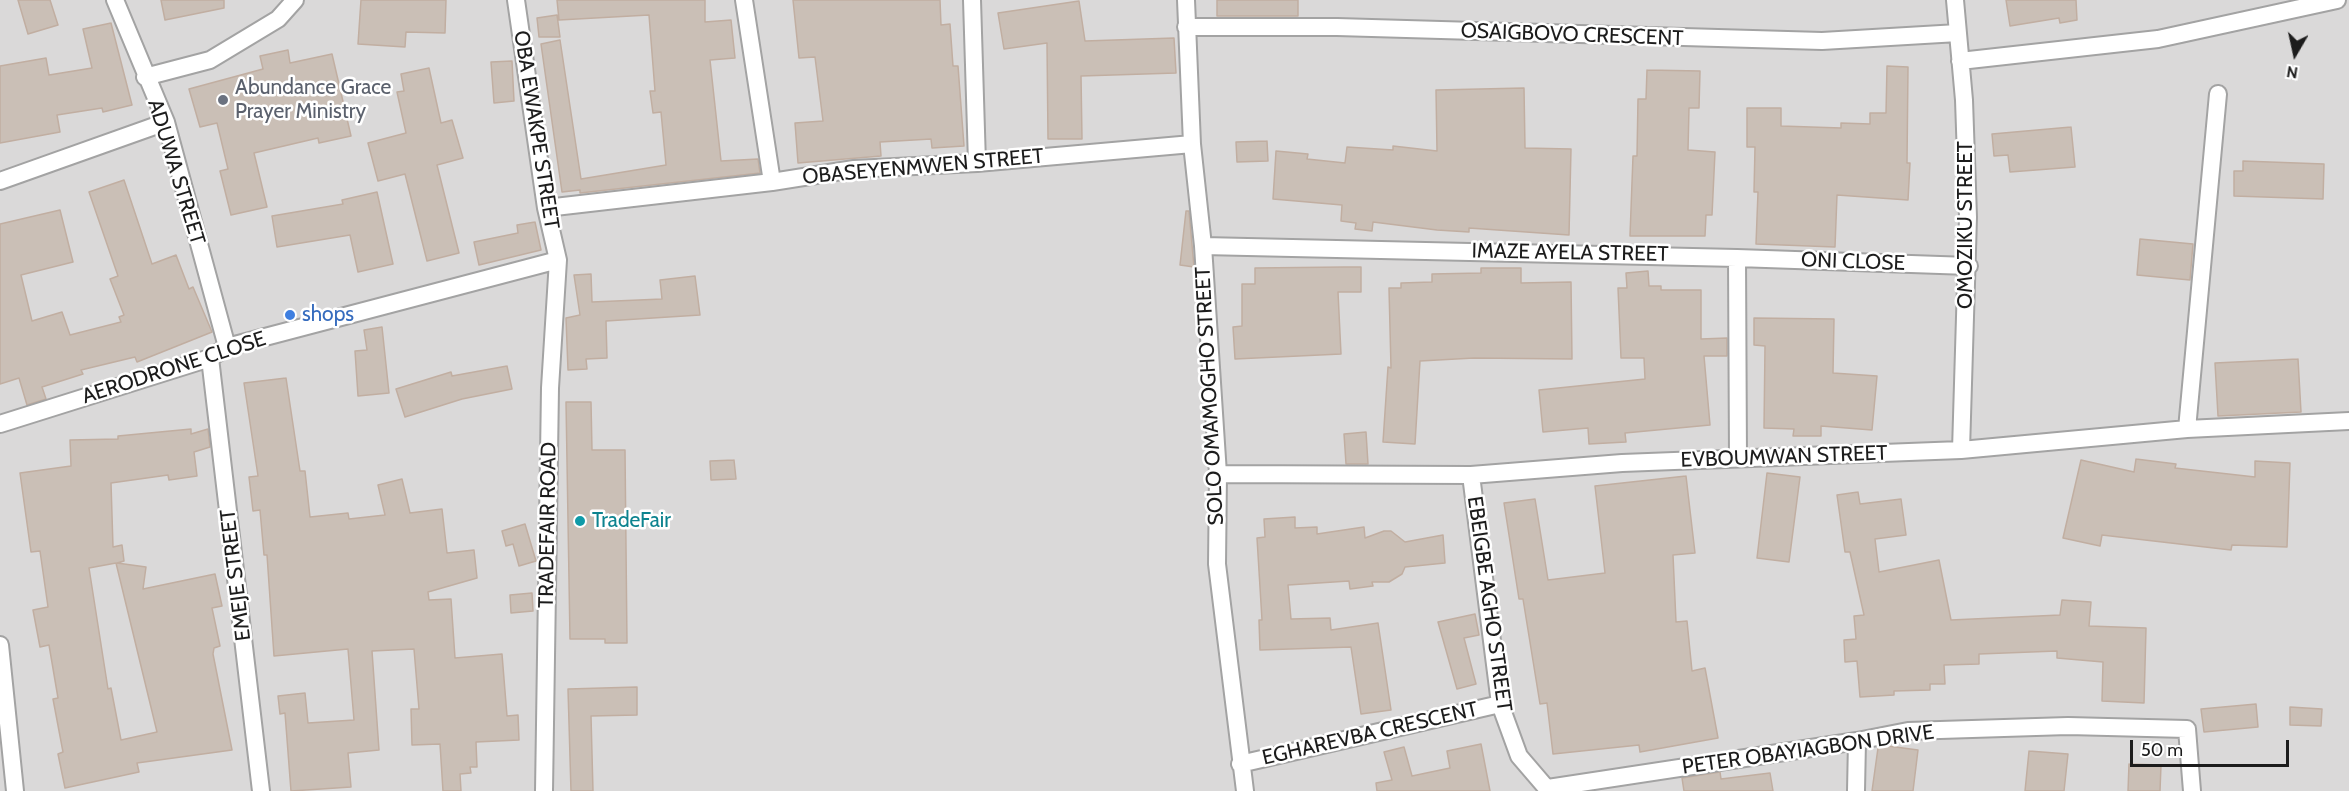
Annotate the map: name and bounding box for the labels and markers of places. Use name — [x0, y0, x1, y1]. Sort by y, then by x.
place label: Abundance Grace Prayer Ministry — [235, 75, 391, 125]
marker: Abundance Grace Prayer Ministry — [216, 93, 230, 107]
place label: shops — [302, 302, 354, 328]
marker: shops — [283, 308, 297, 322]
place label: TradeFair — [592, 508, 671, 534]
marker: TradeFair — [573, 514, 587, 528]

